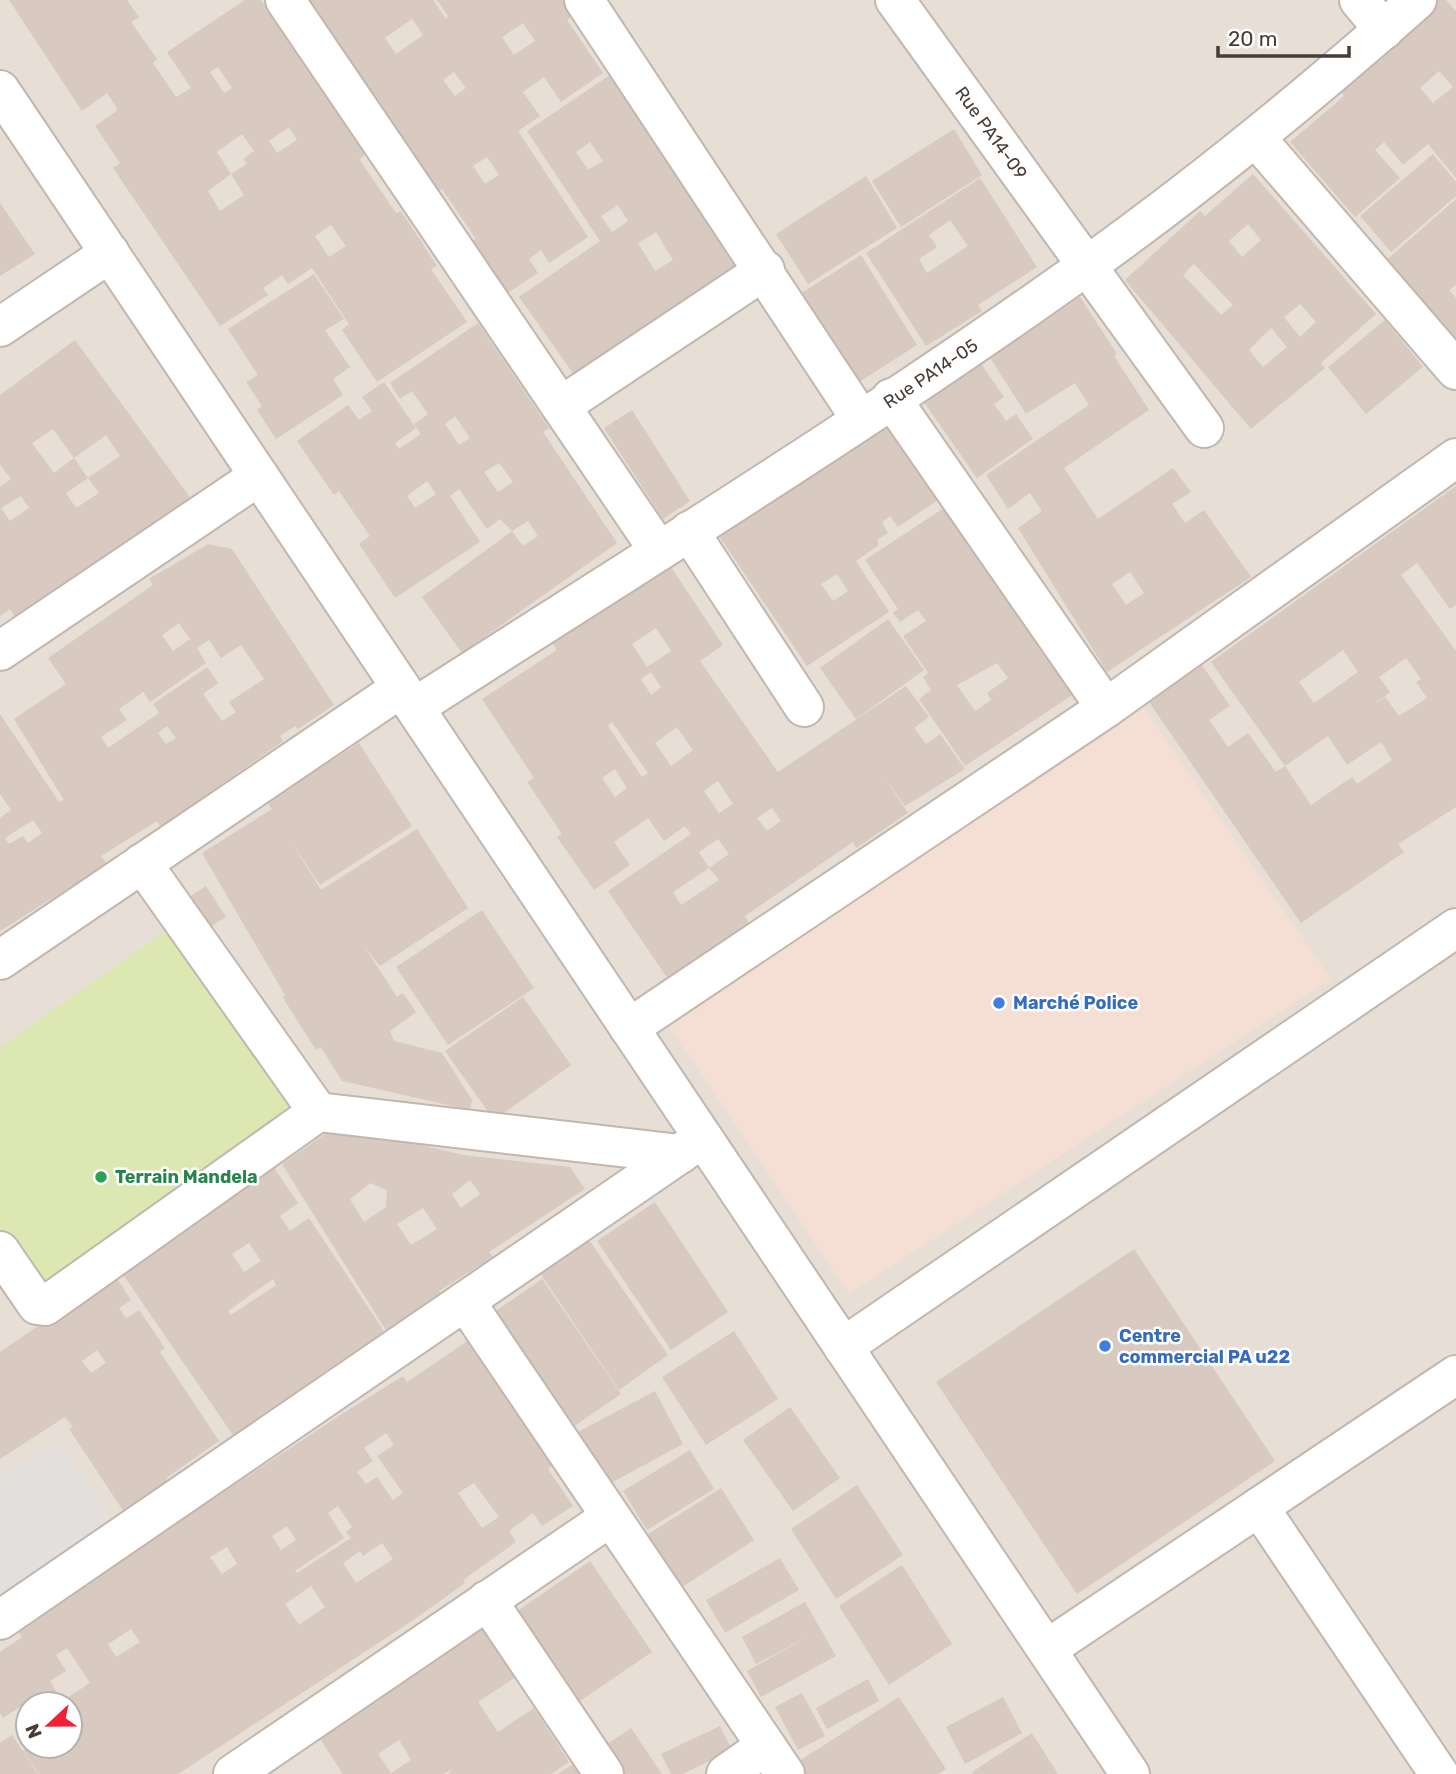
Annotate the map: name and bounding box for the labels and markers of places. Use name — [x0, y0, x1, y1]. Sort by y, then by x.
place label: Marché Police — [1013, 992, 1138, 1014]
marker: Marché Police — [991, 995, 1007, 1011]
place label: Terrain Mandela — [115, 1166, 258, 1188]
marker: Terrain Mandela — [93, 1169, 109, 1185]
place label: Centre commercial PA u22 — [1119, 1325, 1290, 1368]
marker: Centre commercial PA u22 — [1097, 1338, 1113, 1354]

